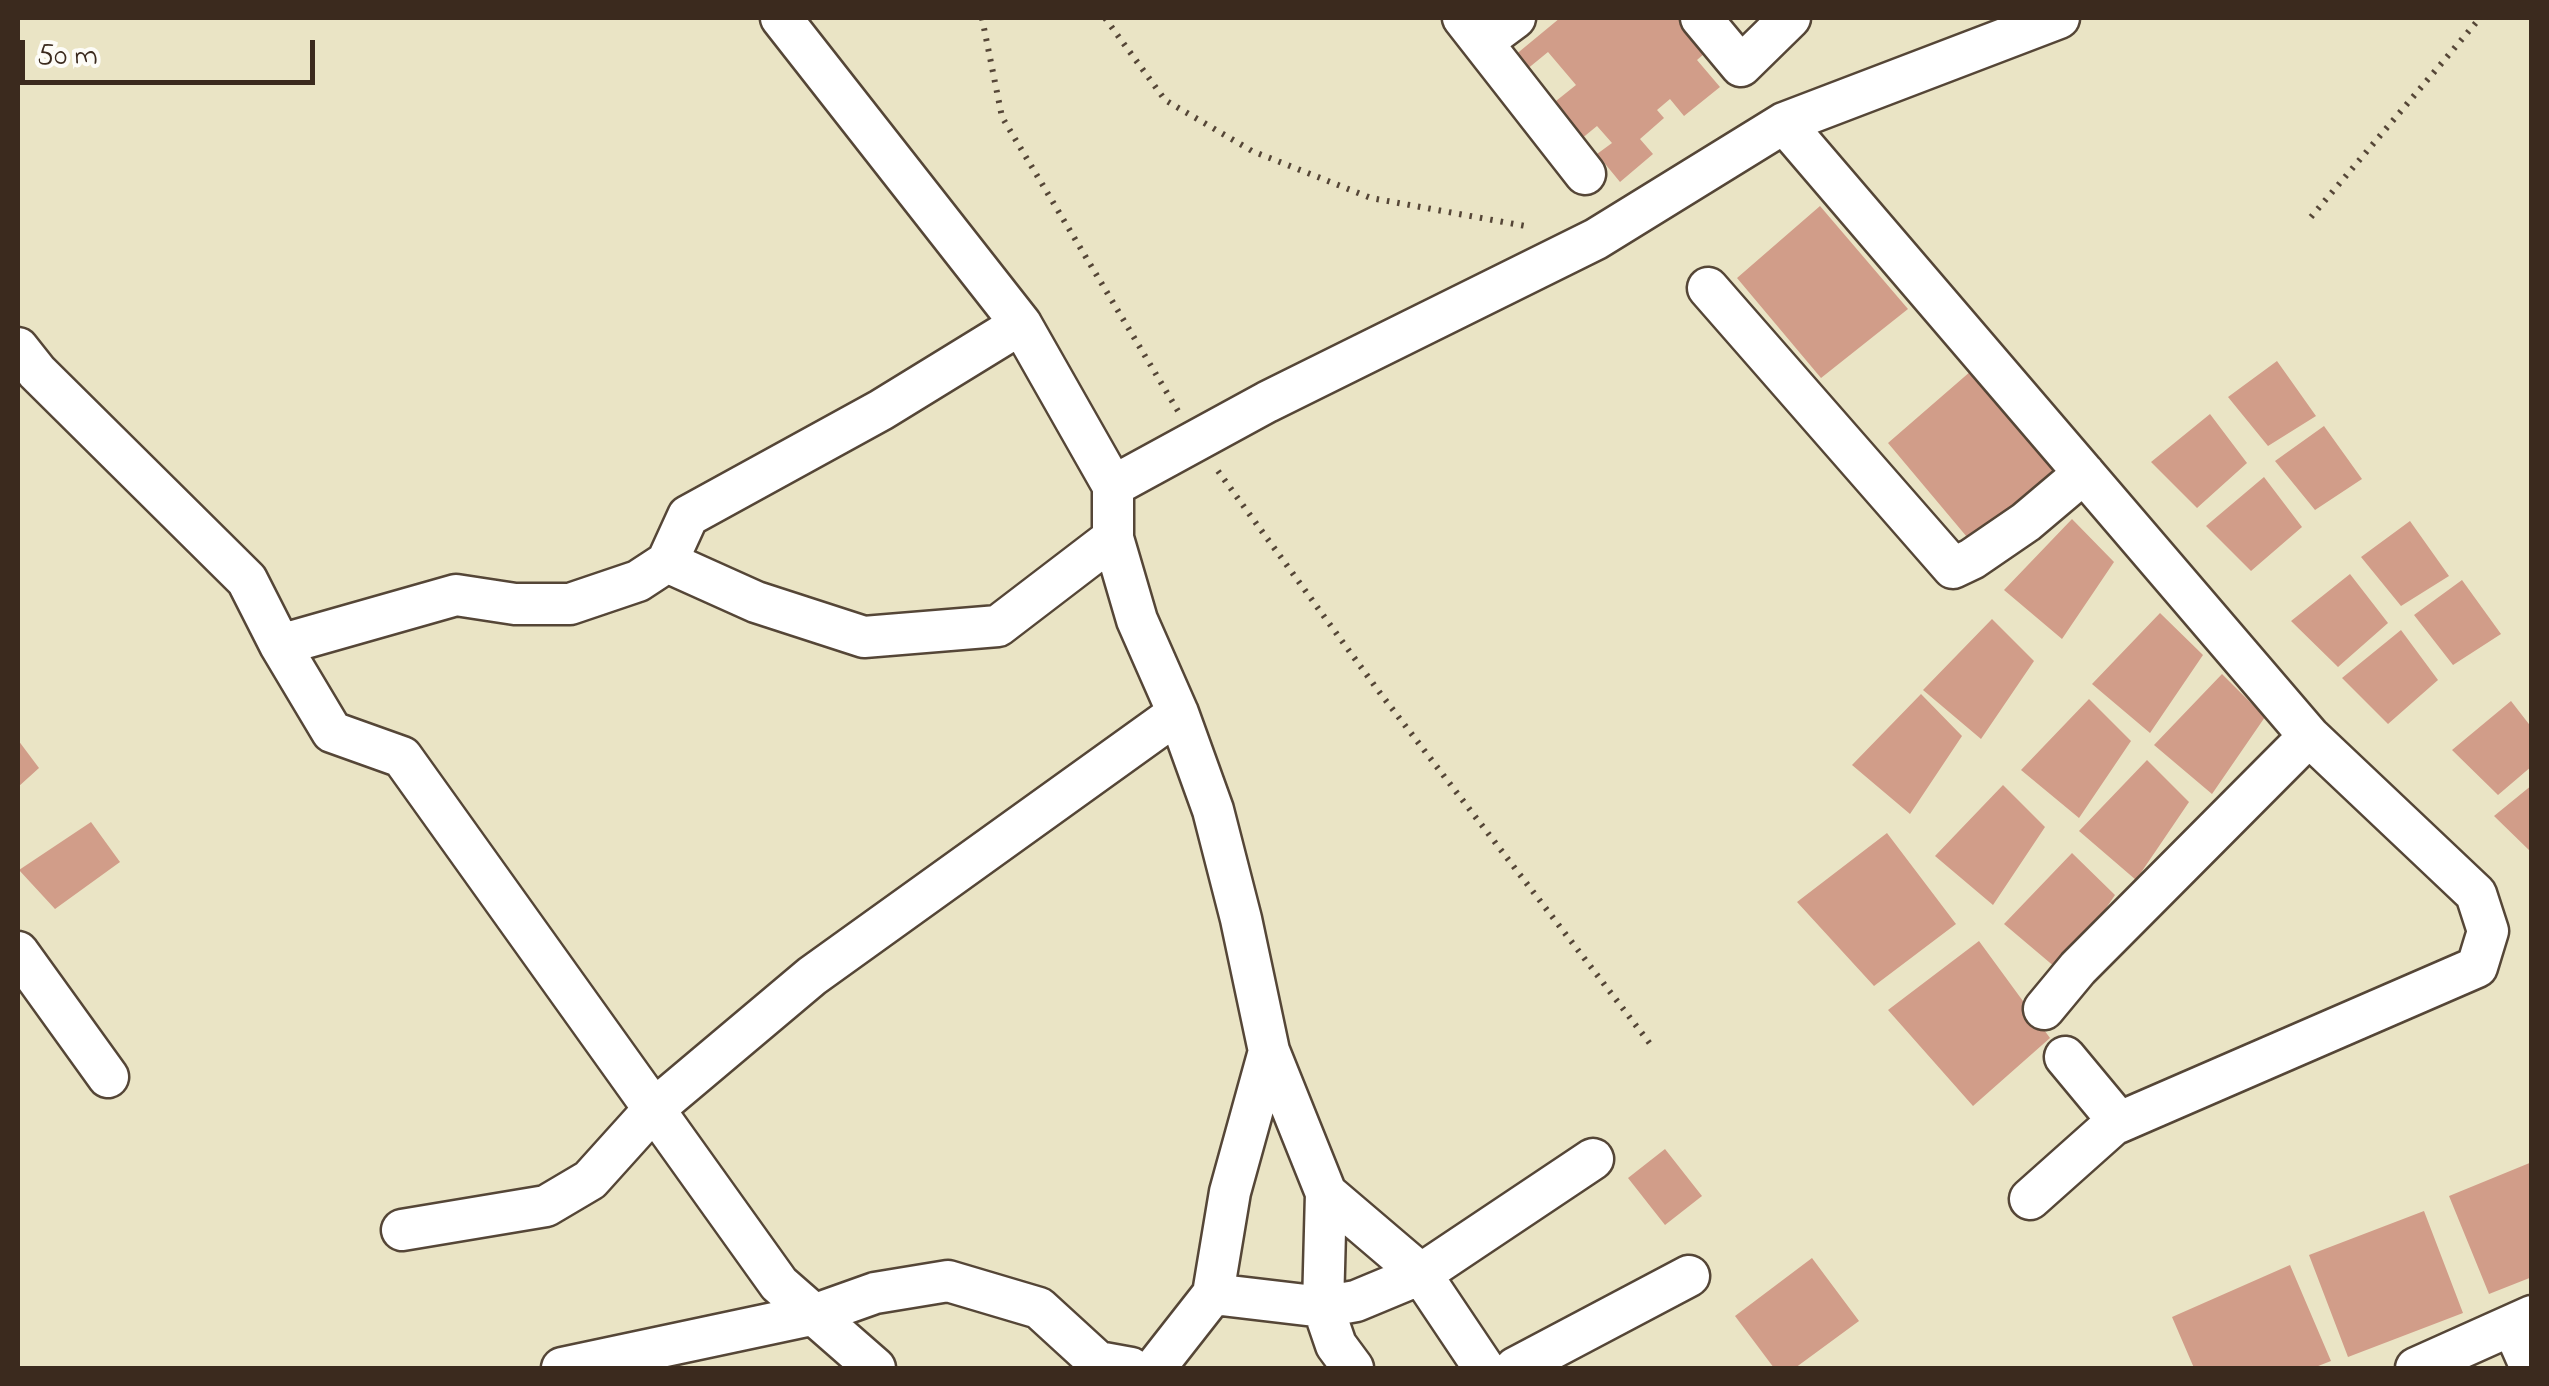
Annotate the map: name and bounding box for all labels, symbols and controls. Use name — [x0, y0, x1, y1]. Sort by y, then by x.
scale bar — [25, 20, 320, 82]
text: 50 m — [37, 35, 98, 79]

